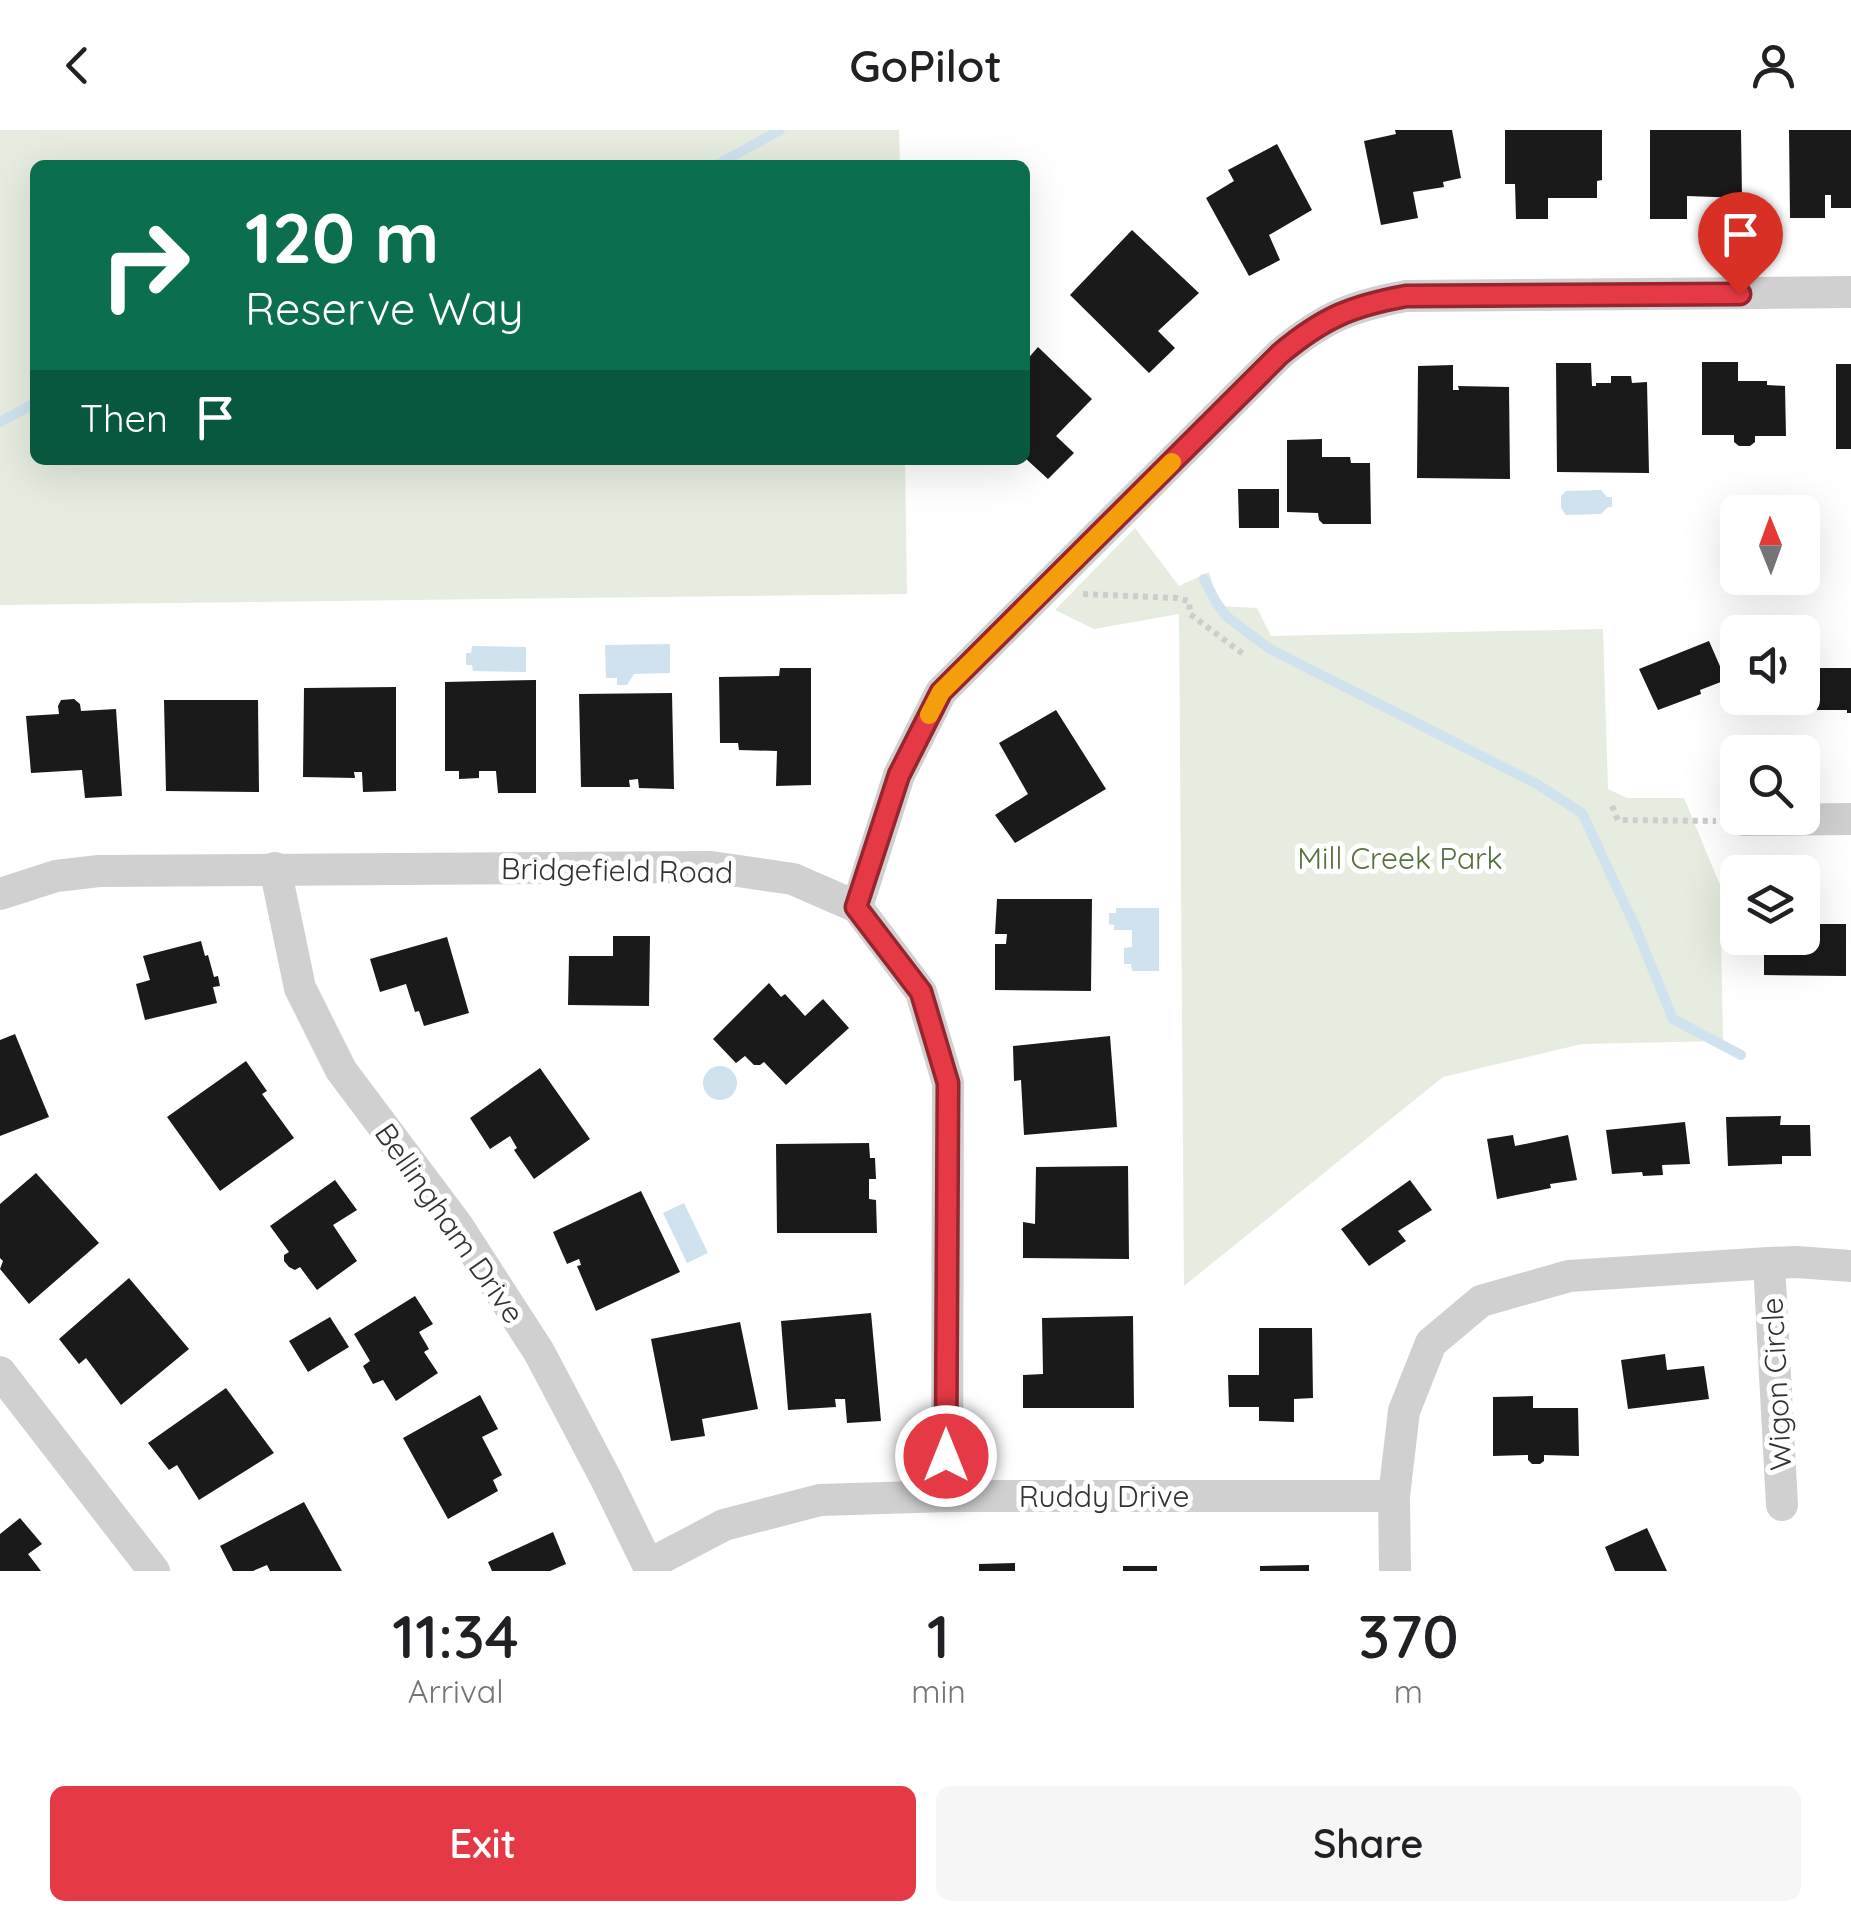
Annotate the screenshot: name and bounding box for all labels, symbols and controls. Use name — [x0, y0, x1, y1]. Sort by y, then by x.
text: GoPilot — [849, 37, 1002, 93]
icon: back — [50, 38, 105, 93]
icon: person — [1746, 38, 1801, 93]
pin — [1698, 192, 1783, 295]
text: 120 m — [245, 193, 439, 281]
icon: right — [80, 200, 210, 330]
icon: arrive — [1713, 207, 1768, 262]
text: Reserve Way — [245, 280, 524, 336]
icon: arrive — [188, 390, 243, 445]
text: Then — [80, 394, 168, 442]
north arrow — [1720, 495, 1820, 595]
map controls — [1720, 495, 1820, 955]
button: sound — [1720, 615, 1820, 715]
button: search — [1720, 735, 1820, 835]
park label: Mill Creek Park — [1297, 839, 1503, 877]
street label: Bridgefield Road — [501, 849, 733, 891]
button: layers — [1720, 855, 1820, 955]
street label: Bellingham Drive — [367, 1116, 533, 1330]
street label: Wigon Circle — [1752, 1297, 1800, 1471]
position arrow — [894, 1404, 998, 1508]
street label: Ruddy Drive — [1019, 1477, 1189, 1515]
text: 11:34 — [392, 1598, 519, 1673]
text: 1 — [927, 1598, 950, 1673]
text: 370 — [1358, 1598, 1459, 1673]
text: Arrival — [408, 1671, 504, 1711]
text: min — [911, 1671, 966, 1711]
text: m — [1394, 1671, 1423, 1711]
button: Exit — [50, 1786, 916, 1901]
button: Share — [936, 1786, 1801, 1901]

